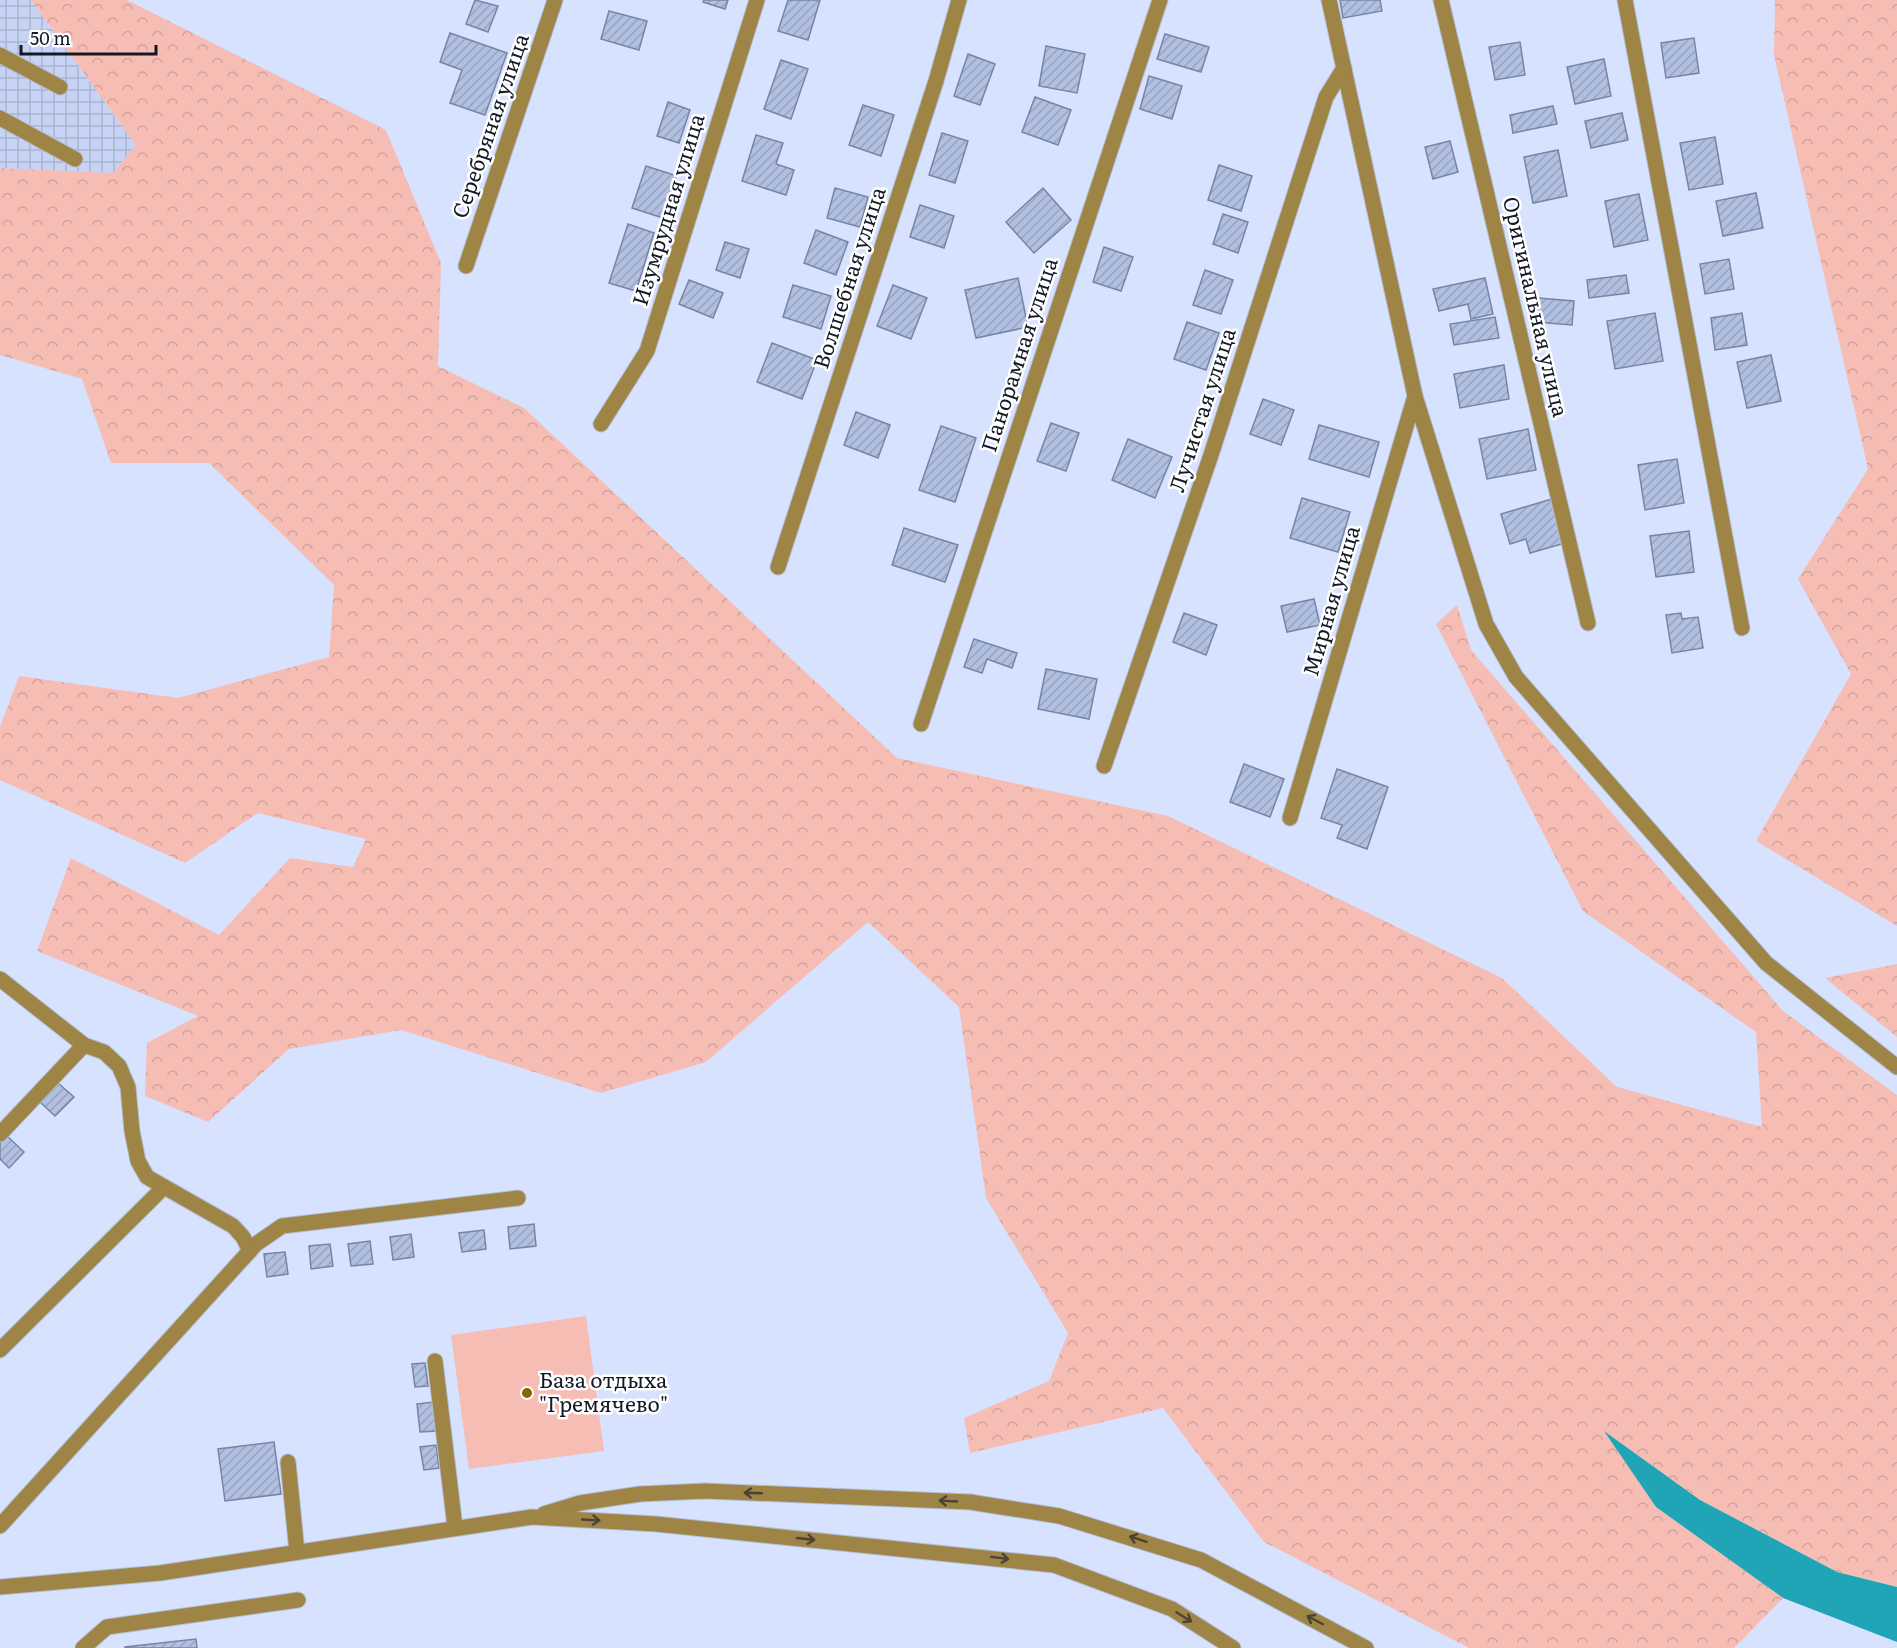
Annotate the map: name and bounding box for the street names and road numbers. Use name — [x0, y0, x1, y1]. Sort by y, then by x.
street label: Серебряная улица — [442, 28, 535, 222]
street label: Изумрудная улица — [623, 109, 711, 309]
street label: Волшебная улица — [804, 182, 892, 372]
street label: Оригинальная улица — [1497, 193, 1578, 420]
street label: Панорамная улица — [972, 252, 1064, 455]
street label: Лучистая улица — [1159, 323, 1242, 495]
street label: Мирная улица — [1293, 521, 1366, 679]

